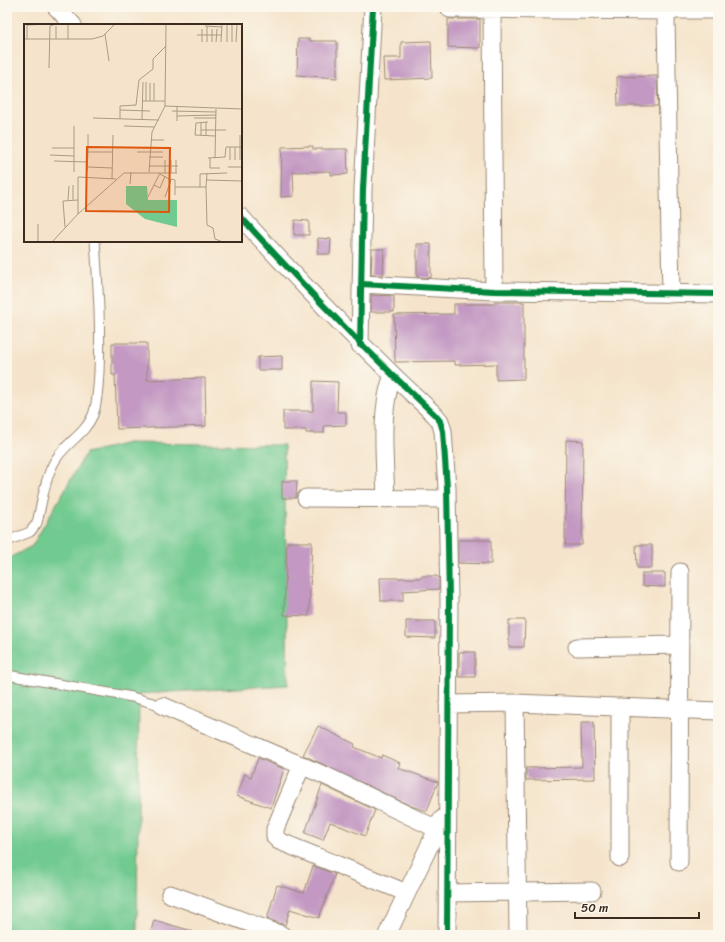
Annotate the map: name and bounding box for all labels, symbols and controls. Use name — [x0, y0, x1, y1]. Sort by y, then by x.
inset map — [24, 24, 242, 242]
scale bar — [575, 894, 699, 920]
text: 50 m — [581, 897, 608, 919]

